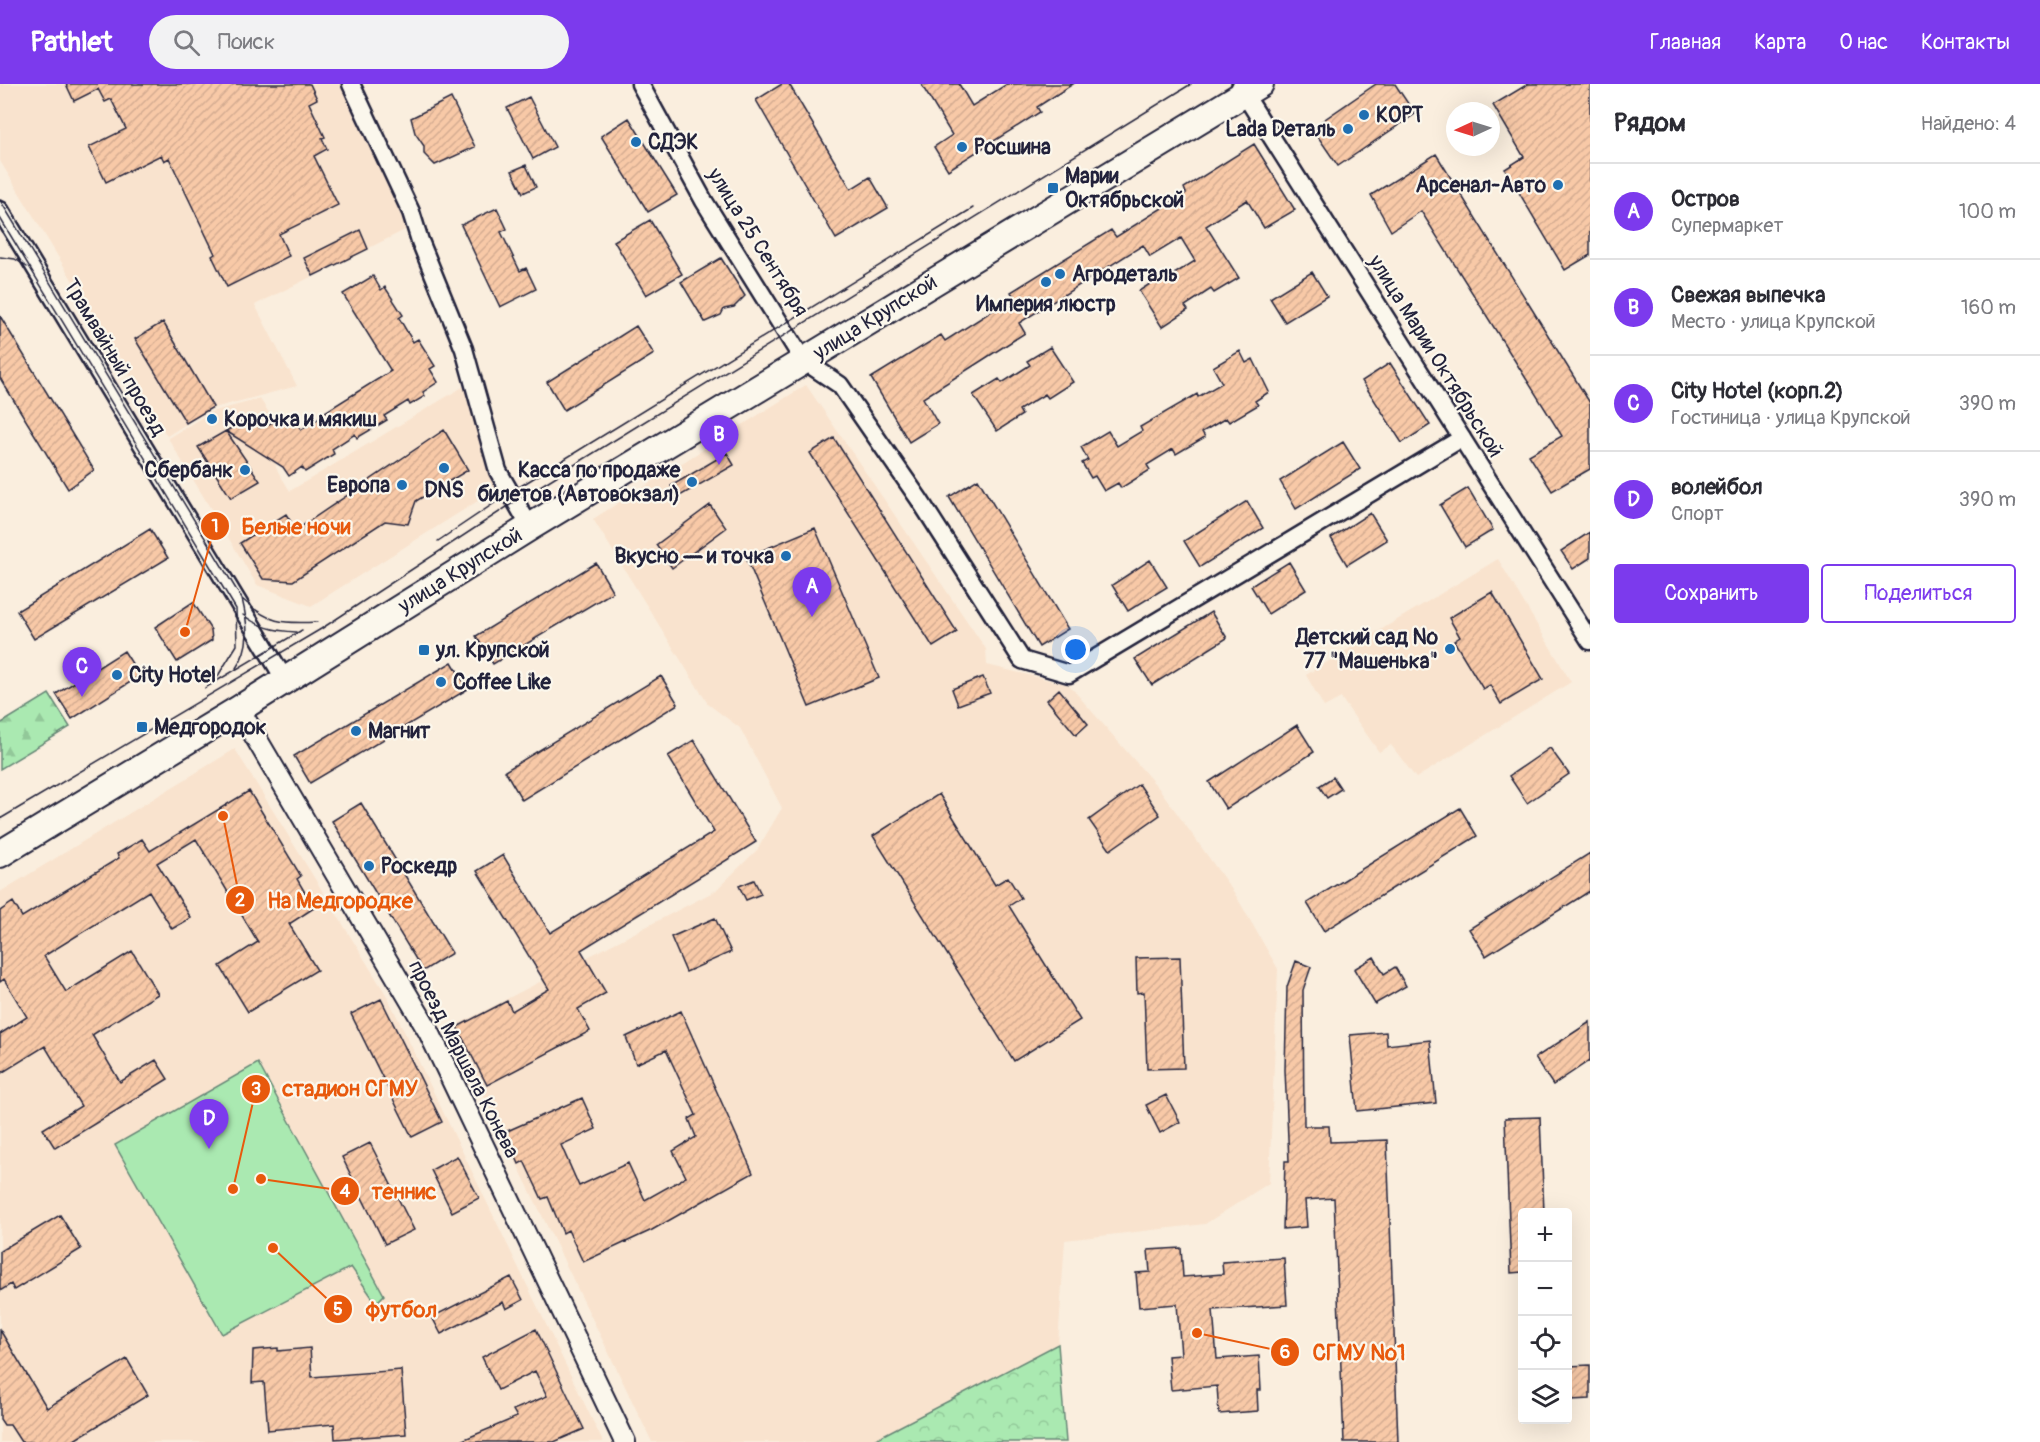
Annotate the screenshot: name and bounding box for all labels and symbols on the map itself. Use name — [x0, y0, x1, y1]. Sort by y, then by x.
place label: КОРТ — [1376, 102, 1424, 129]
north arrow — [1446, 102, 1500, 156]
marker: КОРТ — [1357, 108, 1371, 122]
place label: Lada Dеталь — [1225, 116, 1336, 143]
marker: Lada Dеталь — [1341, 122, 1355, 136]
place label: СДЭК — [648, 129, 698, 156]
place label: Росшина — [974, 134, 1051, 161]
marker: СДЭК — [629, 135, 643, 149]
marker: Росшина — [955, 140, 969, 154]
street label: улица 25 Сентября — [700, 162, 814, 322]
place label: Марии Октябрьской — [1065, 163, 1184, 214]
place label: Арсенал-Авто — [1415, 172, 1547, 199]
marker: Арсенал-Авто — [1551, 178, 1565, 192]
marker: Марии Октябрьской — [1046, 181, 1060, 195]
street label: улица Марии Октябрьской — [1362, 249, 1509, 463]
place label: Агродеталь — [1072, 261, 1178, 288]
marker: Агродеталь — [1053, 267, 1067, 281]
street label: улица Крупской — [807, 269, 942, 367]
street label: Трамвайный проезд — [57, 274, 172, 441]
marker: Империя люстр — [1039, 275, 1053, 289]
place label: Империя люстр — [976, 291, 1116, 318]
place label: Корочка и мякиш — [224, 406, 377, 433]
marker: Корочка и мякиш — [205, 412, 219, 426]
pin: B — [700, 416, 738, 465]
place label: Сбербанк — [145, 457, 233, 484]
place label: Касса по продаже билетов (Автовокзал) — [477, 457, 681, 508]
marker: DNS — [437, 461, 451, 475]
marker: Сбербанк — [238, 463, 252, 477]
place label: Европа — [327, 472, 390, 499]
marker: Касса по продаже билетов (Автовокзал) — [685, 475, 699, 489]
place label: DNS — [424, 477, 464, 504]
marker: Европа — [395, 478, 409, 492]
callout: Белые ночи — [200, 506, 363, 546]
text: Белые ночи — [241, 513, 351, 541]
text: 1 — [211, 515, 219, 538]
street label: улица Крупской — [392, 522, 527, 620]
place label: Вкусно — и точка — [614, 543, 774, 570]
marker: Вкусно — и точка — [779, 549, 793, 563]
pin: A — [792, 568, 832, 617]
place label: Детский сад № 77 "Машенька" — [1294, 624, 1439, 675]
your location — [1061, 635, 1090, 664]
place label: ул. Крупской — [435, 637, 550, 664]
marker: Детский сад № 77 "Машенька" — [1443, 642, 1457, 656]
marker: ул. Крупской — [417, 643, 431, 657]
pin: C — [62, 648, 101, 697]
place label: City Hotel — [129, 662, 216, 689]
marker: City Hotel — [110, 668, 124, 682]
place label: Coffee Like — [453, 669, 552, 696]
marker: Coffee Like — [434, 675, 448, 689]
place label: Медгородок — [154, 714, 267, 741]
place label: Магнит — [368, 718, 431, 745]
marker: Медгородок — [135, 720, 149, 734]
marker: Магнит — [349, 724, 363, 738]
place label: Роскедр — [381, 853, 457, 880]
marker: Роскедр — [362, 859, 376, 873]
callout: На Медгородке — [225, 880, 425, 920]
text: На Медгородке — [267, 887, 414, 915]
text: 2 — [235, 889, 245, 912]
street label: проезд Маршала Конева — [402, 956, 525, 1163]
callout: стадион СГМУ — [241, 1069, 430, 1109]
text: стадион СГМУ — [281, 1075, 419, 1103]
text: 3 — [251, 1078, 261, 1101]
pin: D — [190, 1100, 228, 1149]
callout: теннис — [330, 1171, 449, 1211]
text: теннис — [372, 1178, 436, 1206]
text: 4 — [340, 1180, 351, 1203]
callout: футбол — [323, 1289, 449, 1329]
text: футбол — [365, 1296, 437, 1324]
text: 5 — [333, 1298, 343, 1321]
callout: СГМУ №1 — [1270, 1332, 1418, 1372]
text: СГМУ №1 — [1312, 1339, 1406, 1367]
text: 6 — [1280, 1341, 1290, 1364]

